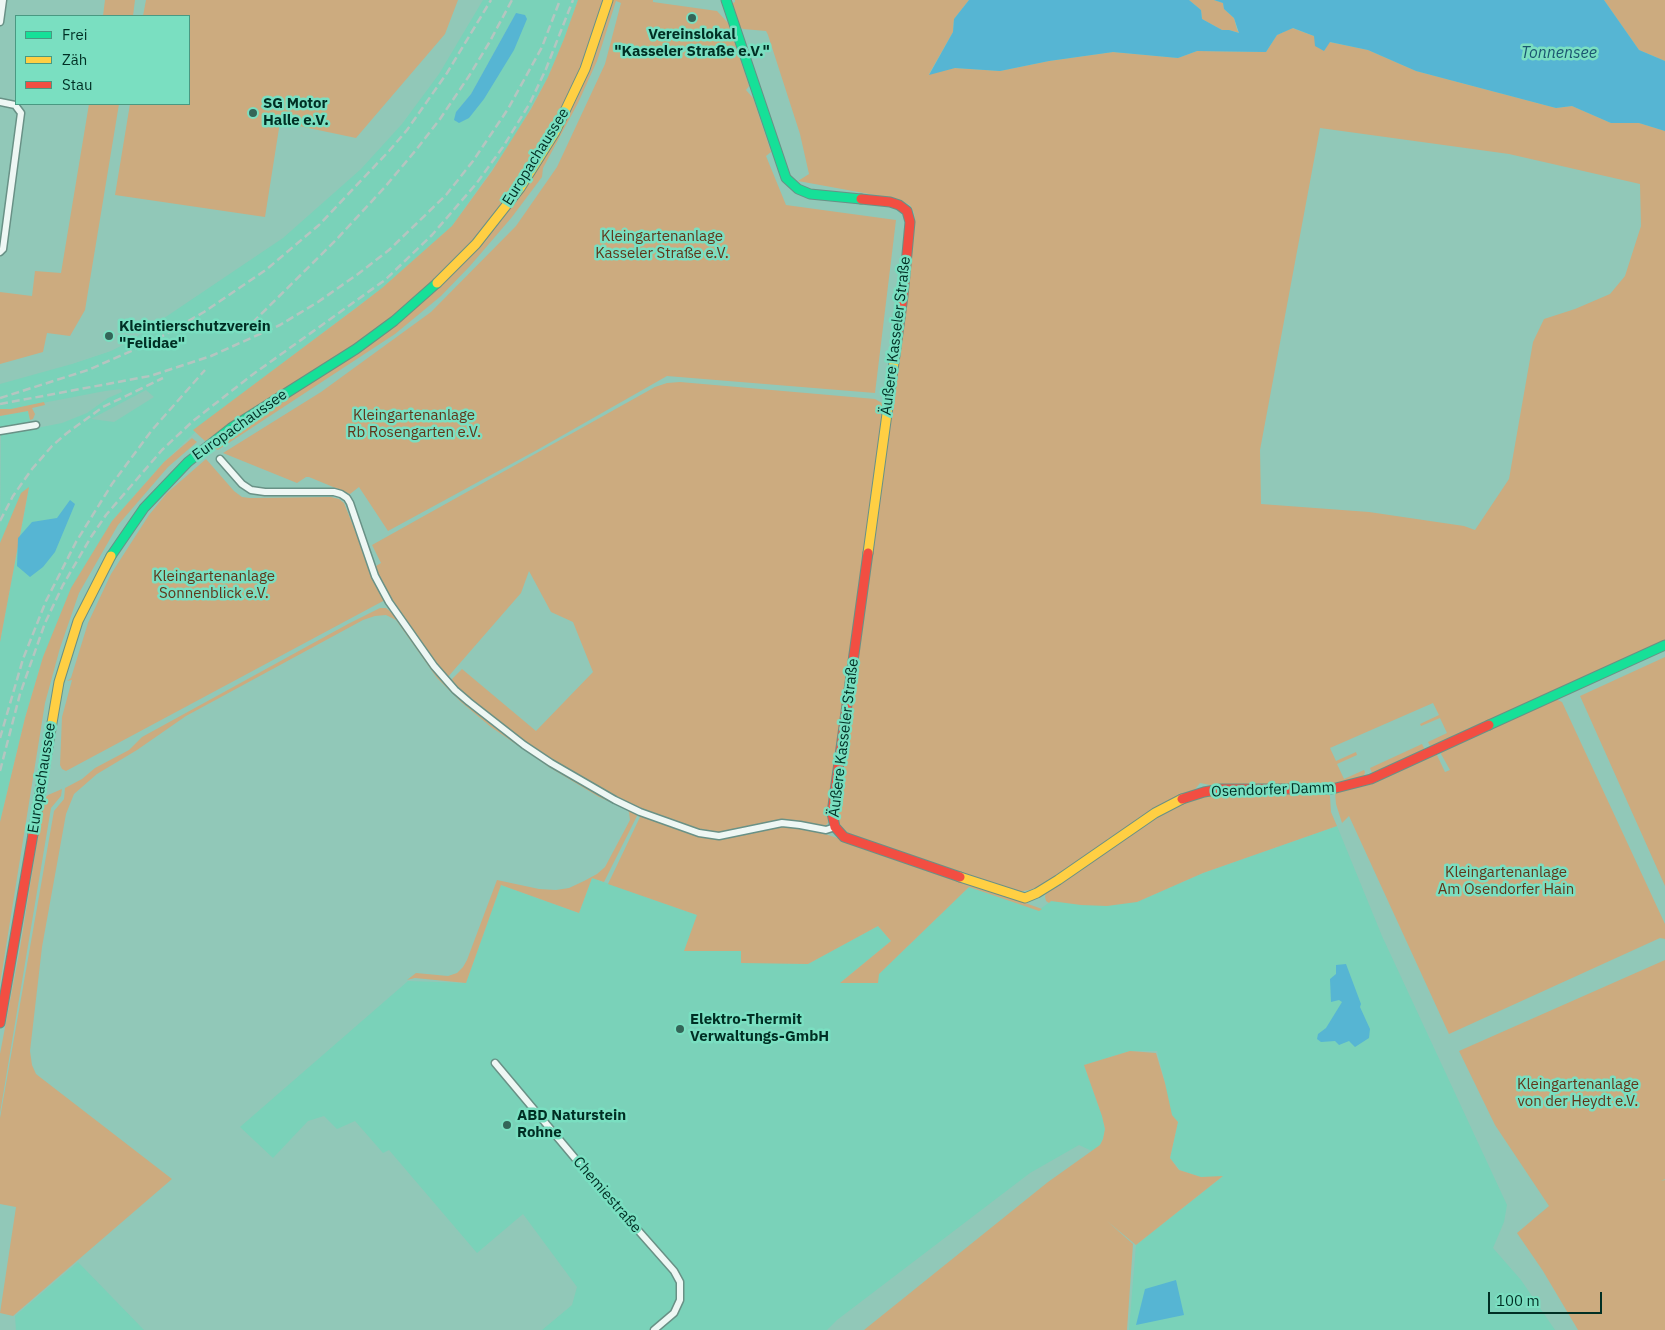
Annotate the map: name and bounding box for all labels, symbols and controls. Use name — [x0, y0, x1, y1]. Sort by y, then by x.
marker: Vereinslokal "Kasseler Straße e.V." — [686, 12, 698, 24]
legend — [15, 15, 190, 105]
text: Frei — [62, 25, 88, 44]
place label: Vereinslokal "Kasseler Straße e.V." — [614, 26, 770, 61]
water label: Tonnensee — [1521, 43, 1597, 63]
text: Zäh — [62, 50, 87, 69]
text: Stau — [62, 75, 93, 94]
place label: SG Motor Halle e.V. — [263, 95, 329, 130]
street label: Europachaussee — [499, 105, 573, 209]
marker: SG Motor Halle e.V. — [247, 107, 259, 119]
park label: Kleingartenanlage Kasseler Straße e.V. — [595, 228, 729, 263]
street label: Äußere Kasseler Straße — [877, 256, 915, 416]
place label: Kleintierschutzverein "Felidae" — [119, 318, 271, 353]
marker: Kleintierschutzverein "Felidae" — [103, 330, 115, 342]
street label: Europachaussee — [189, 386, 291, 464]
park label: Kleingartenanlage Rb Rosengarten e.V. — [347, 407, 481, 442]
park label: Kleingartenanlage Sonnenblick e.V. — [153, 568, 275, 603]
street label: Äußere Kasseler Straße — [825, 658, 863, 818]
street label: Europachaussee — [24, 722, 60, 834]
street label: Osendorfer Damm — [1211, 779, 1335, 801]
park label: Kleingartenanlage Am Osendorfer Hain — [1438, 864, 1574, 899]
place label: Elektro-Thermit Verwaltungs-GmbH — [690, 1011, 829, 1046]
marker: Elektro-Thermit Verwaltungs-GmbH — [674, 1023, 686, 1035]
park label: Kleingartenanlage von der Heydt e.V. — [1517, 1076, 1639, 1111]
place label: ABD Naturstein Rohne — [517, 1107, 626, 1142]
marker: ABD Naturstein Rohne — [501, 1119, 513, 1131]
street label: Chemiestraße — [569, 1153, 645, 1237]
scale bar — [1490, 1282, 1604, 1314]
text: 100 m — [1496, 1291, 1540, 1310]

